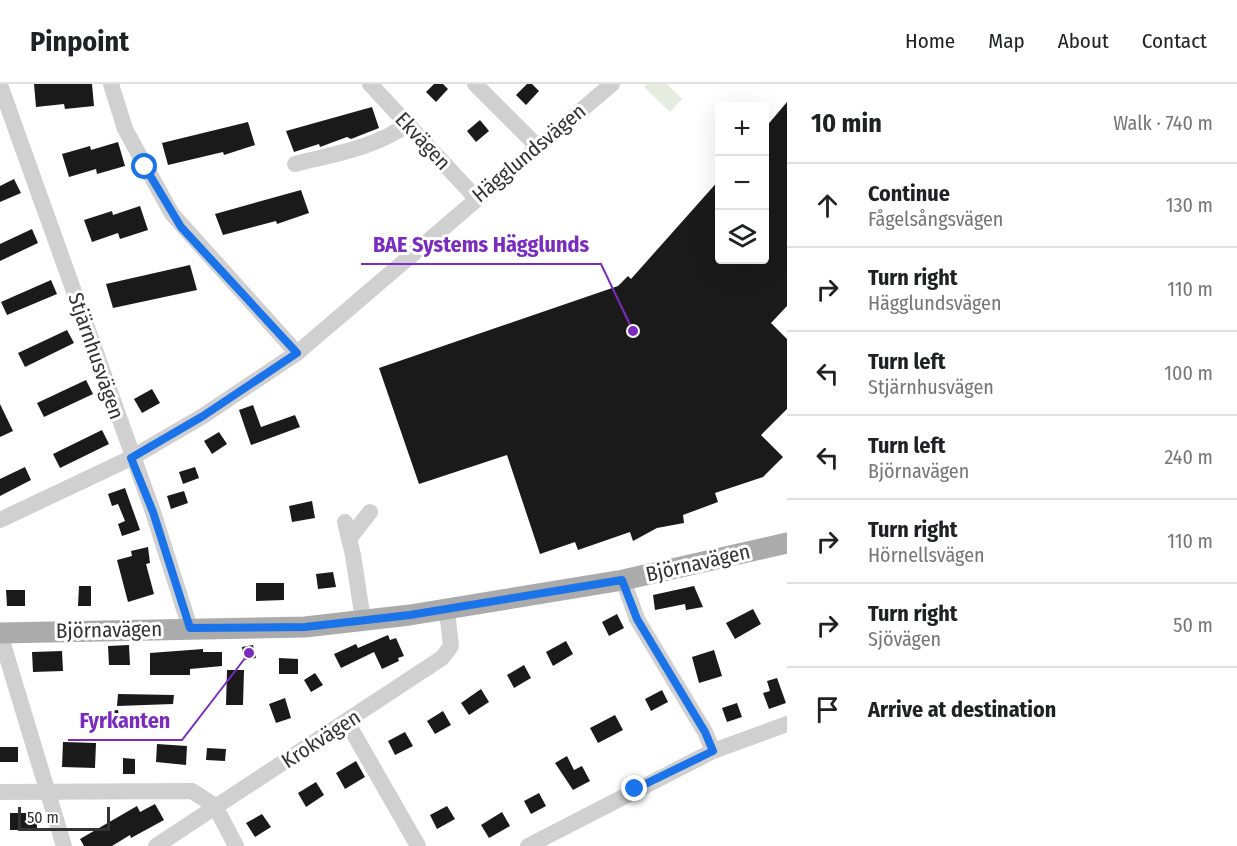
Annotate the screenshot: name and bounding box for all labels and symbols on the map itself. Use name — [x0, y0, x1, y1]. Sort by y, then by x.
street label: Hägglundsvägen — [467, 98, 591, 208]
street label: Ekvägen — [390, 107, 456, 175]
route start — [131, 153, 157, 179]
callout: BAE Systems Hägglunds — [361, 224, 601, 264]
text: BAE Systems Hägglunds — [373, 231, 589, 258]
street label: Stjärnhusvägen — [62, 289, 130, 423]
street label: Björnavägen — [643, 538, 753, 588]
street label: Björnavägen — [56, 616, 162, 644]
callout: Fyrkanten — [68, 700, 182, 740]
street label: Krokvägen — [277, 704, 365, 774]
text: Fyrkanten — [80, 707, 170, 734]
route end — [621, 775, 647, 801]
scale bar — [18, 804, 110, 832]

